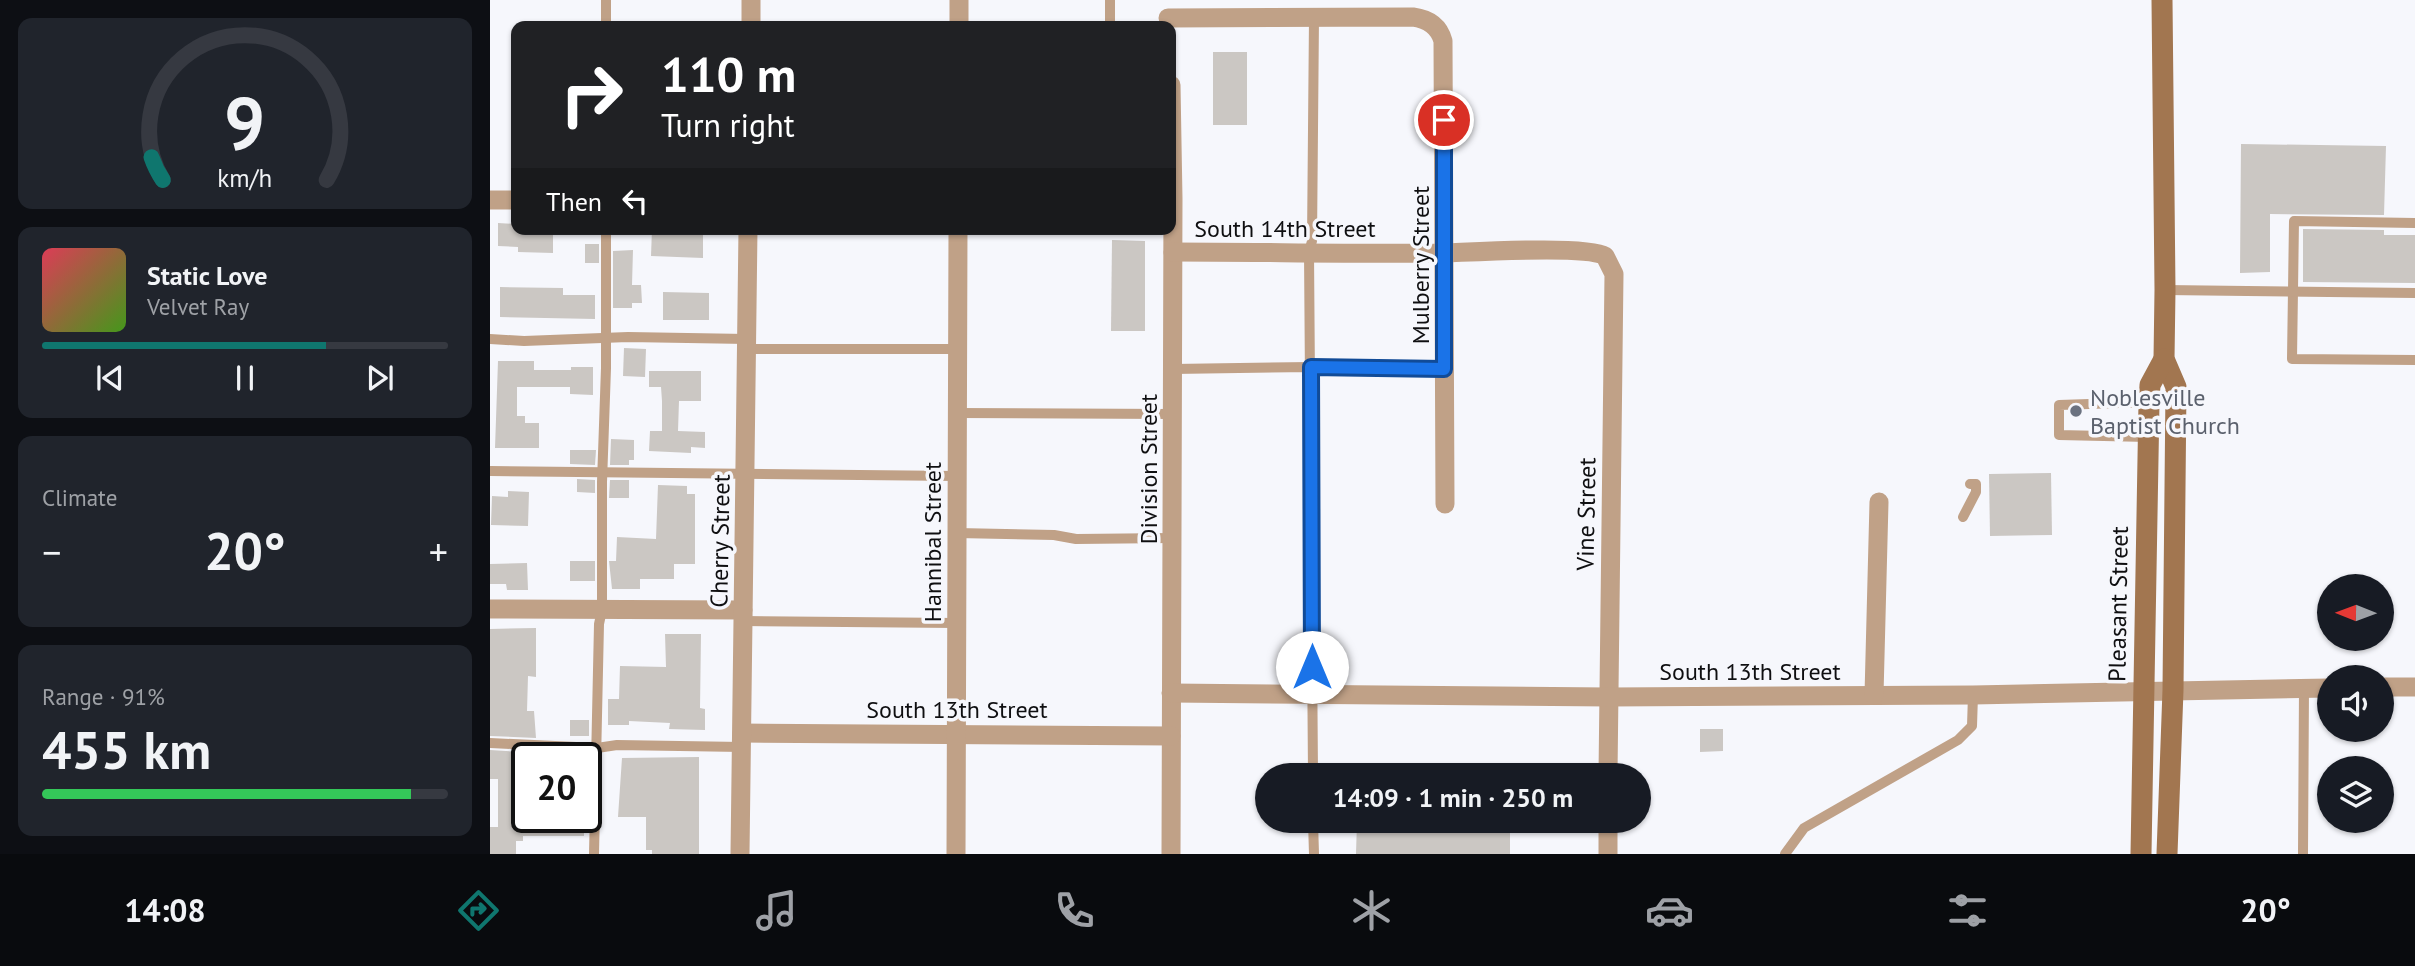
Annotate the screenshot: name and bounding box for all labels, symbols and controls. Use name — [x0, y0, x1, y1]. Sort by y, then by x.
text: 110 m — [661, 42, 796, 106]
icon: right — [546, 49, 637, 140]
text: 9 — [224, 76, 266, 170]
pin — [1414, 90, 1474, 150]
icon: arrive — [1425, 101, 1463, 139]
text: Turn right — [661, 104, 795, 146]
text: km/h — [218, 161, 272, 193]
icon: left — [616, 182, 654, 220]
text: Then — [546, 185, 602, 218]
street label: Mulberry Street — [1405, 186, 1436, 344]
street label: South 14th Street — [1194, 213, 1376, 244]
text: Static Love — [147, 259, 268, 292]
text: Velvet Ray — [147, 292, 249, 321]
icon: previous — [91, 359, 129, 397]
icon: pause — [226, 359, 264, 397]
icon: next — [361, 359, 399, 397]
place label: Noblesville Baptist Church — [2090, 382, 2240, 441]
street label: Division Street — [1133, 394, 1164, 544]
marker: Noblesville Baptist Church — [2068, 403, 2084, 419]
street label: Vine Street — [1569, 457, 1602, 572]
street label: Hannibal Street — [917, 462, 948, 622]
street label: Cherry Street — [703, 474, 737, 608]
text: Climate — [42, 483, 117, 512]
text: 20° — [204, 517, 286, 584]
street label: Pleasant Street — [2101, 526, 2135, 682]
text: − — [42, 527, 61, 576]
text: + — [429, 527, 448, 576]
north arrow — [2317, 574, 2394, 651]
map controls — [2317, 574, 2394, 833]
position arrow — [1275, 630, 1349, 704]
street label: South 13th Street — [1659, 656, 1841, 687]
button: sound — [2317, 665, 2394, 742]
text: Range · 91% — [42, 682, 165, 711]
street label: South 13th Street — [866, 694, 1048, 725]
text: 455 km — [42, 716, 211, 783]
speed limit sign: 20 — [511, 742, 602, 833]
button: layers — [2317, 756, 2394, 833]
text: 14:09 · 1 min · 250 m — [1333, 781, 1573, 814]
icon: directions — [454, 886, 503, 935]
icon: music — [752, 886, 801, 935]
icon: phone — [1050, 886, 1099, 935]
icon: climate — [1347, 886, 1396, 935]
icon: car — [1645, 886, 1694, 935]
icon: filters — [1943, 886, 1992, 935]
text: 14:08 — [124, 889, 206, 931]
text: 20° — [2240, 889, 2291, 931]

